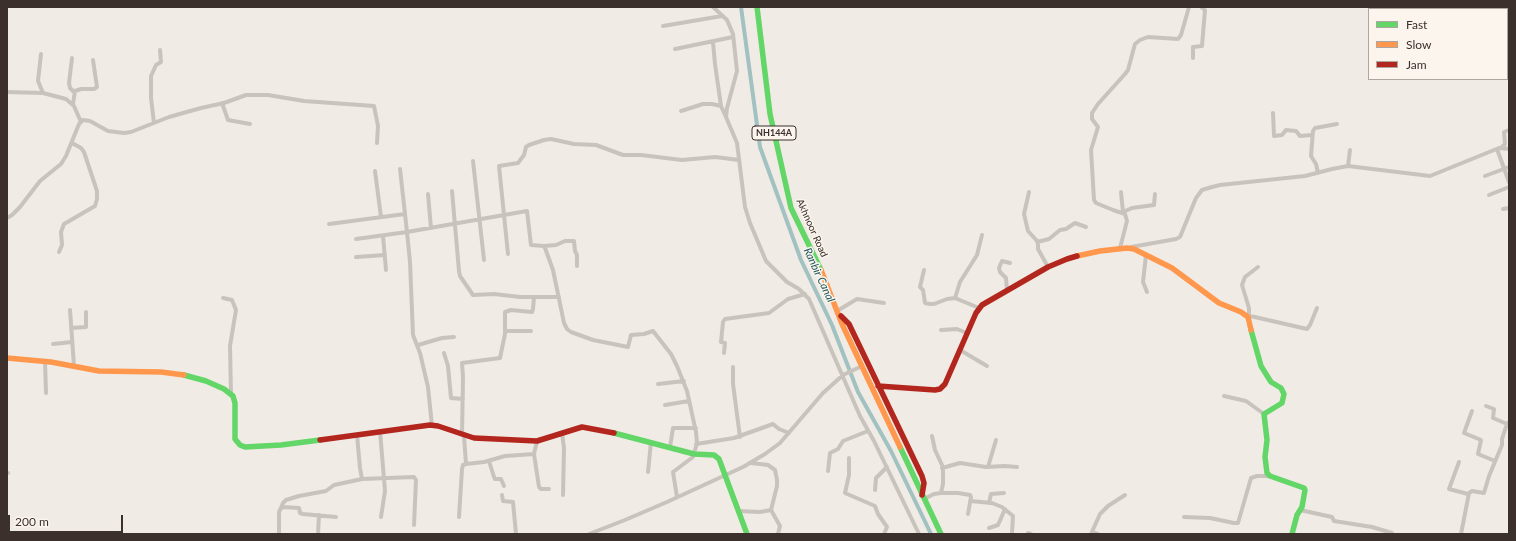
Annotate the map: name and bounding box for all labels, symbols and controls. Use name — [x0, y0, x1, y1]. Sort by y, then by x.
legend — [1368, 8, 1508, 80]
text: Fast — [1406, 17, 1427, 32]
text: Slow — [1406, 37, 1431, 52]
text: Jam — [1406, 57, 1427, 72]
road number: NH144A — [752, 126, 796, 140]
street label: Akhnoor Road — [794, 197, 830, 259]
water label: Ranbir Canal — [801, 246, 837, 304]
scale bar — [10, 507, 125, 533]
text: 200 m — [15, 514, 49, 529]

